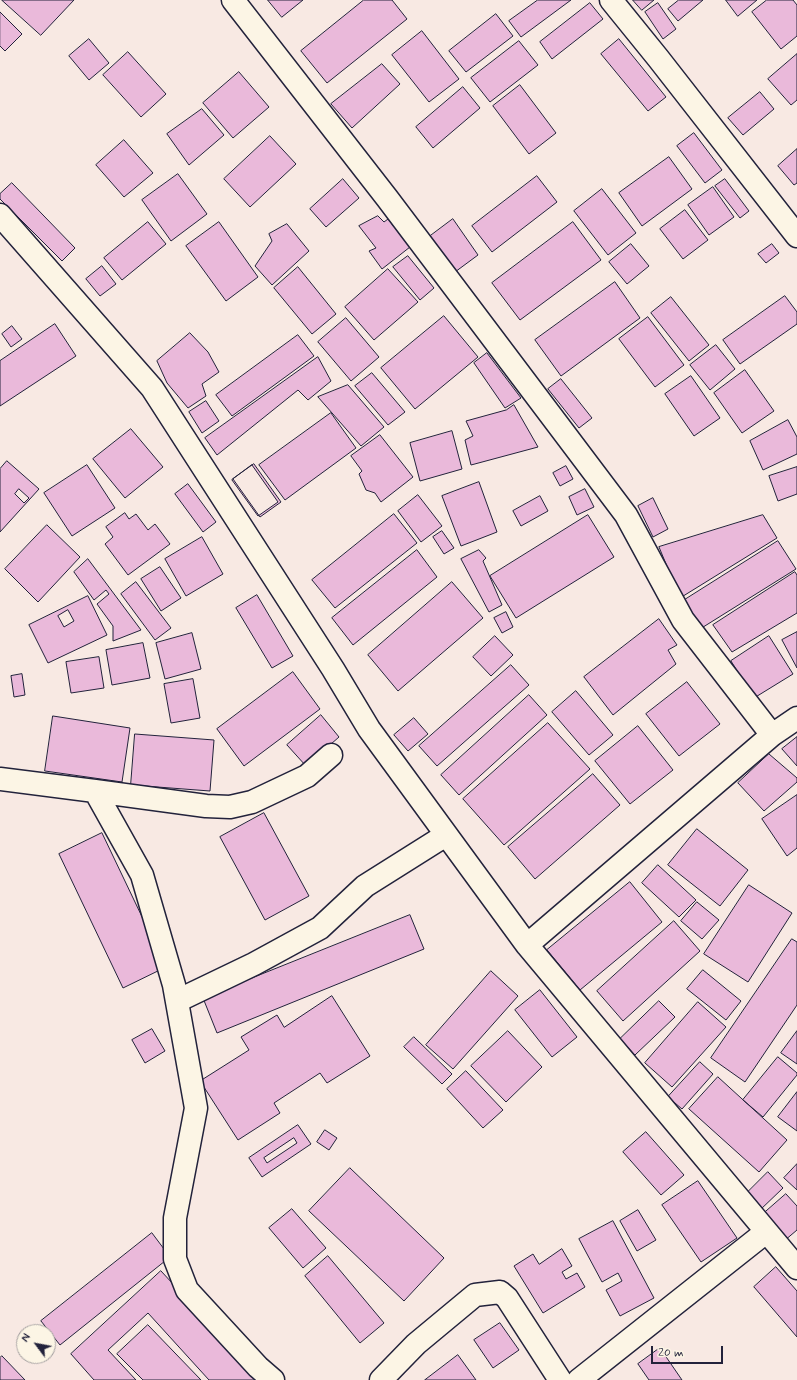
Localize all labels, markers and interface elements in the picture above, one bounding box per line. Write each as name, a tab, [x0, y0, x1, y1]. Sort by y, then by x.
north arrow	[16, 1324, 56, 1364]
text: N	[19, 1331, 35, 1345]
scale bar	[653, 1338, 725, 1364]
text: 20 m	[658, 1345, 684, 1361]

